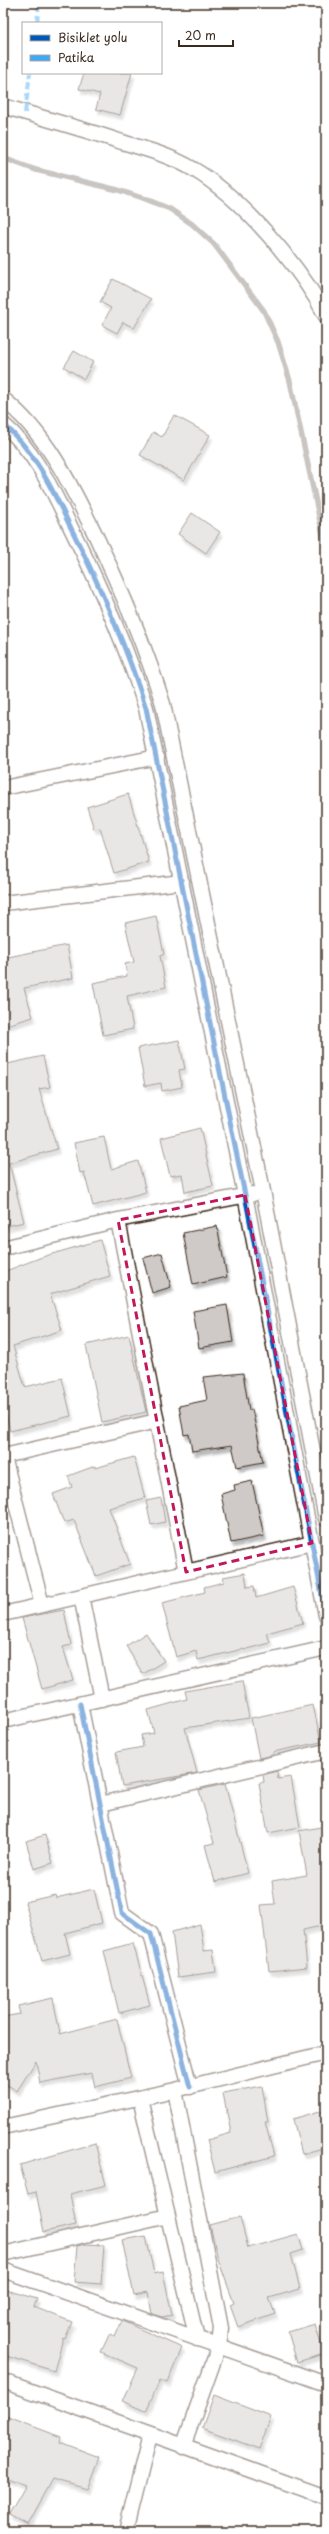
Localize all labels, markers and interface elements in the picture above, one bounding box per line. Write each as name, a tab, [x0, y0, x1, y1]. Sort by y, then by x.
legend	[22, 22, 162, 74]
scale bar	[179, 22, 233, 48]
text: 20 m	[185, 26, 216, 44]
text: Bisiklet yolu	[58, 28, 127, 46]
text: Patika	[58, 48, 95, 66]

